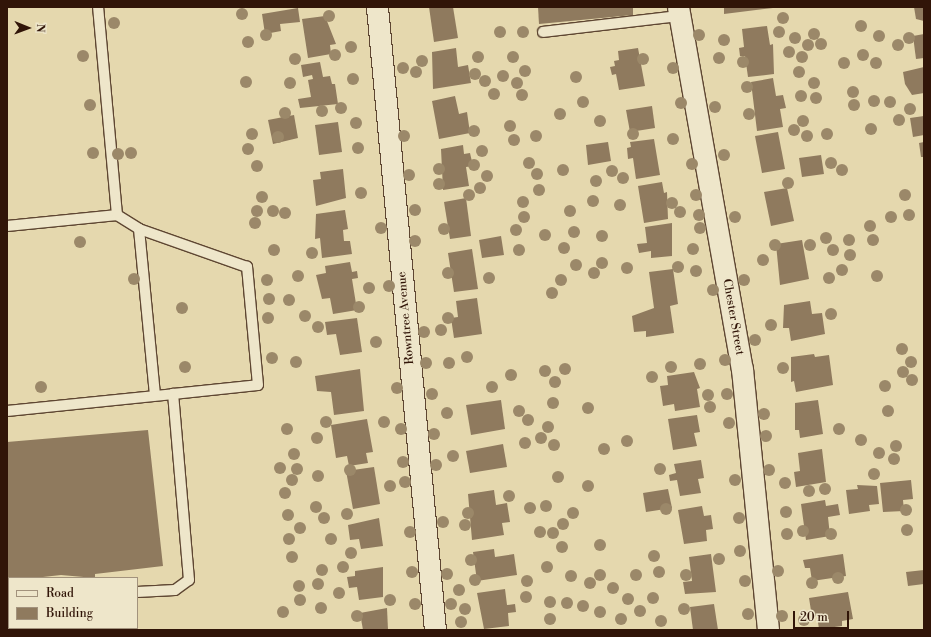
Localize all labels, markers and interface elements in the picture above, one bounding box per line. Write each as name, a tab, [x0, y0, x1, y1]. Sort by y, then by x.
north arrow	[8, 8, 48, 48]
text: N	[33, 24, 47, 33]
street label: Rowntree Avenue	[395, 271, 417, 365]
street label: Chester Street	[719, 278, 747, 356]
legend	[8, 577, 138, 629]
text: Road	[46, 586, 74, 601]
scale bar	[795, 603, 851, 629]
text: Building	[46, 606, 93, 621]
text: 20 m	[800, 610, 828, 625]

